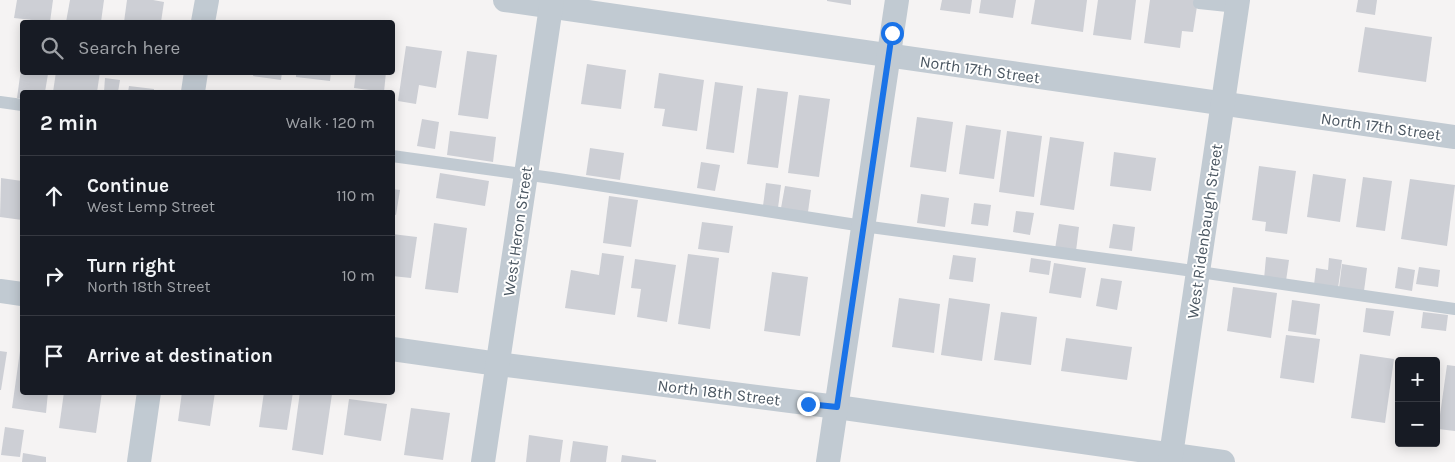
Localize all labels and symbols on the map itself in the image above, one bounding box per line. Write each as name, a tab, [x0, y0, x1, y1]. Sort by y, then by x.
route start	[881, 22, 904, 45]
street label: North 17th Street	[919, 52, 1041, 87]
street label: North 17th Street	[1320, 109, 1442, 144]
street label: West Ridenbaugh Street	[1183, 142, 1226, 320]
street label: West Heron Street	[499, 165, 536, 297]
street label: North 18th Street	[657, 376, 781, 409]
route end	[797, 393, 820, 416]

